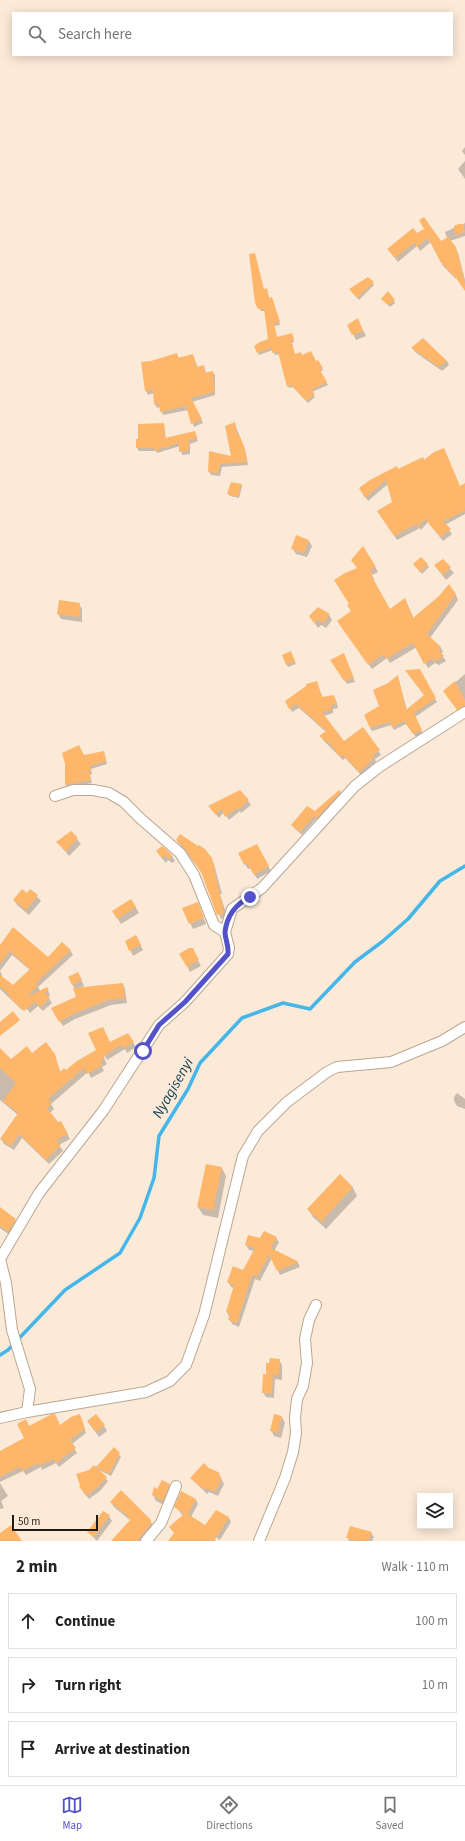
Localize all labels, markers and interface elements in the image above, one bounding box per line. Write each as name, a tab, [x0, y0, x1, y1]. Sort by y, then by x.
search box	[12, 12, 453, 56]
icon: search	[26, 23, 48, 45]
text: Search here	[58, 24, 132, 45]
route end	[241, 888, 259, 906]
route start	[134, 1042, 152, 1060]
water label: Nyagisenyi	[147, 1053, 199, 1122]
map controls	[417, 1493, 453, 1529]
button: layers	[417, 1493, 453, 1529]
scale bar	[12, 1513, 98, 1532]
text: 50 m	[18, 1514, 40, 1529]
text: 2 min	[16, 1555, 57, 1579]
text: Walk · 110 m	[381, 1558, 449, 1576]
icon: ahead	[17, 1610, 39, 1632]
text: Continue	[55, 1611, 115, 1632]
text: 100 m	[415, 1612, 448, 1630]
icon: right	[17, 1674, 39, 1696]
text: Turn right	[55, 1675, 121, 1696]
text: 10 m	[422, 1676, 448, 1694]
icon: arrive	[17, 1738, 39, 1760]
text: Arrive at destination	[55, 1739, 190, 1760]
tab: Map	[61, 1794, 83, 1833]
tab: Directions	[206, 1794, 253, 1833]
tab: Saved	[376, 1794, 404, 1833]

